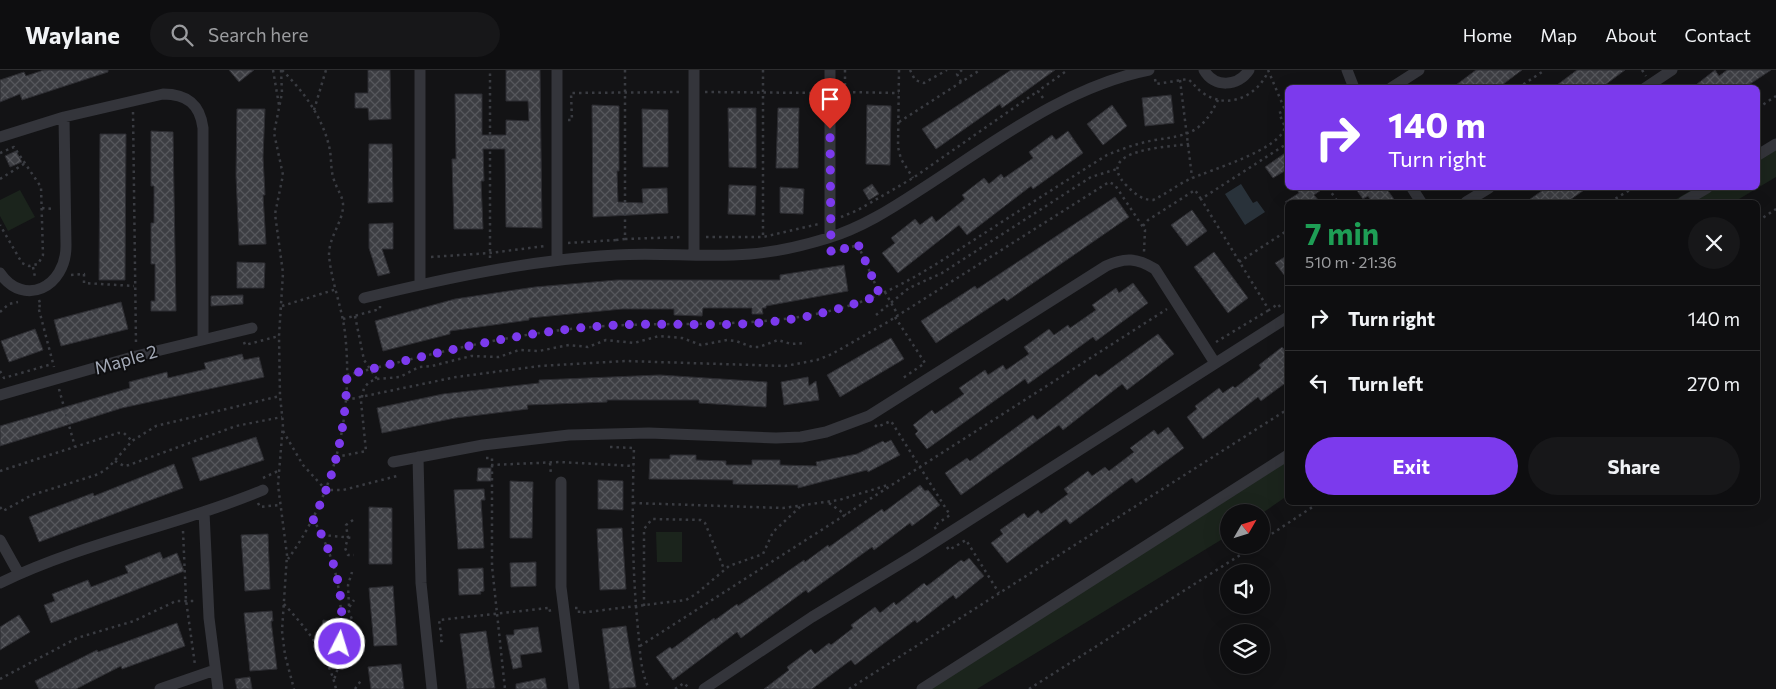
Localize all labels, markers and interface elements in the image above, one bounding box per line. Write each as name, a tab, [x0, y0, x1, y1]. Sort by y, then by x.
search box	[150, 12, 500, 57]
text: Waylane	[25, 20, 120, 49]
icon: search	[168, 21, 196, 49]
text: Search here	[208, 23, 308, 46]
text: Home	[1463, 24, 1512, 46]
text: Map	[1540, 24, 1577, 46]
text: About	[1605, 24, 1657, 46]
text: Contact	[1685, 24, 1751, 46]
pin	[809, 78, 851, 129]
icon: arrive	[816, 85, 844, 113]
text: 140 m	[1388, 102, 1486, 145]
icon: right	[1305, 105, 1370, 170]
text: Turn right	[1388, 145, 1486, 172]
text: 7 min	[1305, 214, 1379, 251]
button: close	[1688, 217, 1740, 269]
text: 510 m · 21:36	[1305, 252, 1397, 271]
icon: right	[1305, 304, 1333, 332]
text: Turn right	[1348, 307, 1435, 330]
text: 140 m	[1688, 307, 1740, 330]
street label: Maple 2	[92, 340, 160, 379]
icon: left	[1305, 369, 1333, 397]
text: Turn left	[1348, 372, 1423, 395]
text: 270 m	[1687, 372, 1740, 395]
button: Exit	[1305, 437, 1518, 495]
button: Share	[1528, 437, 1740, 495]
north arrow	[1220, 504, 1270, 554]
map controls	[1220, 504, 1270, 674]
button: sound	[1220, 564, 1270, 614]
position arrow	[313, 617, 365, 669]
button: layers	[1220, 624, 1270, 674]

